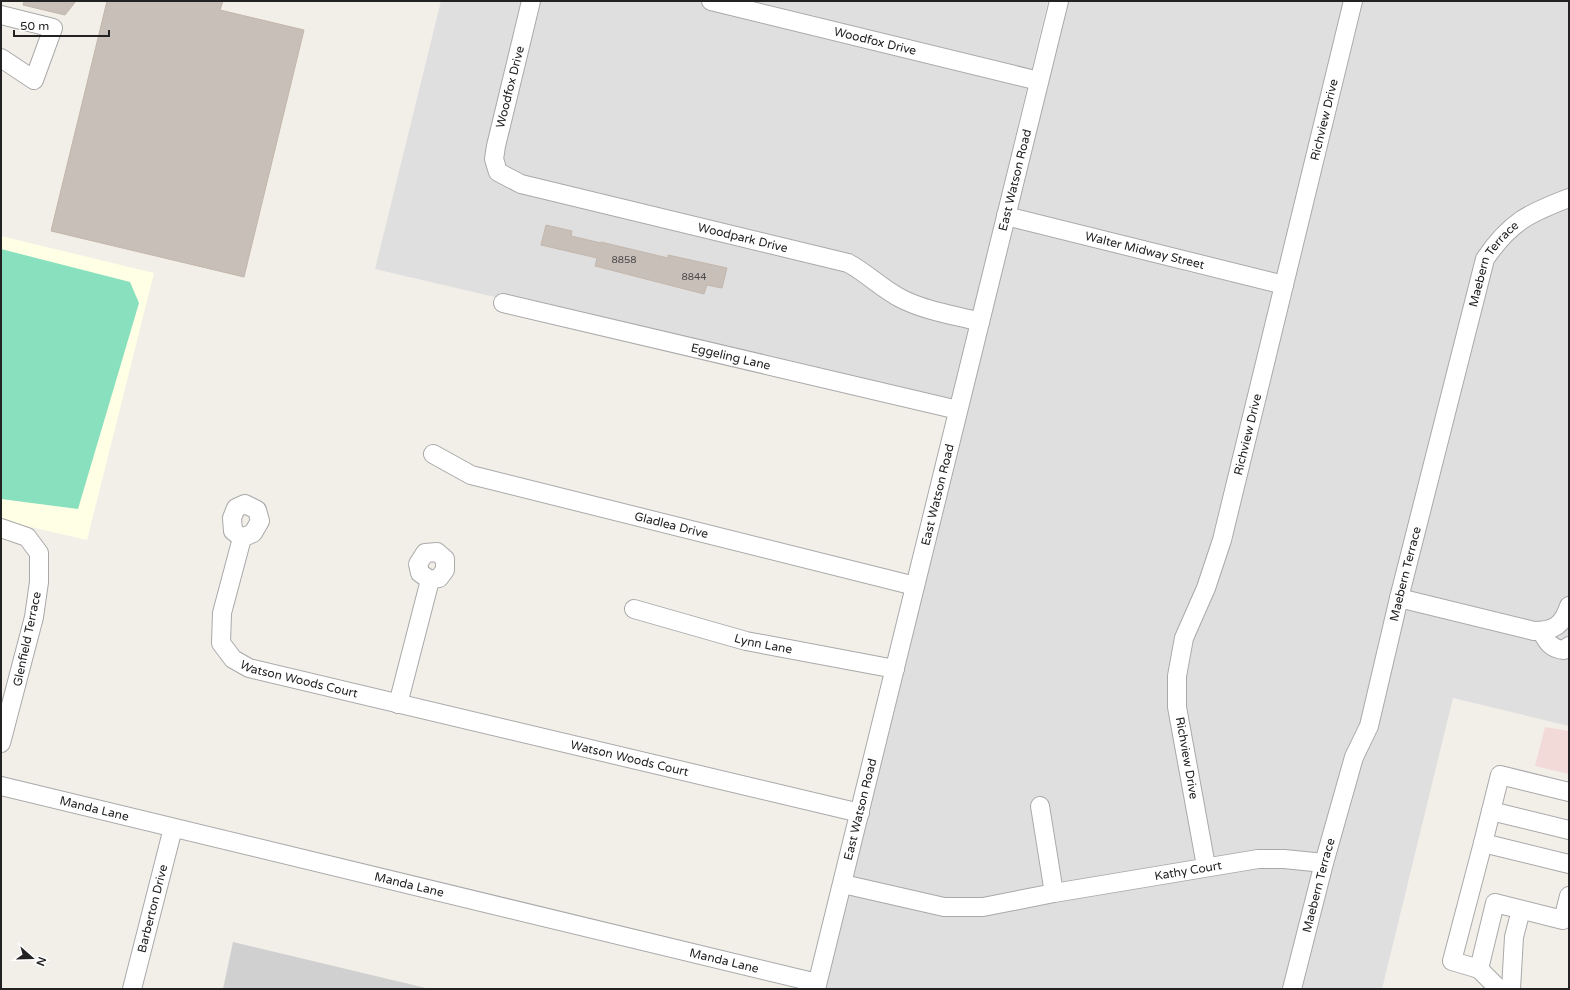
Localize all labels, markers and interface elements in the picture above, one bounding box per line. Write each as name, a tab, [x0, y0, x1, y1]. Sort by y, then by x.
scale bar	[14, 12, 109, 38]
text: 50 m	[20, 19, 49, 33]
street label: Woodfox Drive	[833, 24, 918, 58]
street label: Woodfox Drive	[493, 44, 527, 130]
street label: Richview Drive	[1307, 77, 1341, 162]
street label: East Watson Road	[996, 128, 1034, 232]
street label: Maebern Terrace	[1466, 218, 1521, 309]
street label: Woodpark Drive	[696, 220, 789, 255]
street label: Walter Midway Street	[1084, 229, 1206, 272]
house number: 8858	[611, 254, 637, 266]
house number: 8844	[681, 271, 707, 283]
street label: Eggeling Lane	[690, 340, 772, 373]
street label: Richview Drive	[1231, 392, 1264, 477]
street label: East Watson Road	[918, 442, 957, 547]
street label: Gladlea Drive	[633, 509, 710, 541]
street label: Maebern Terrace	[1387, 525, 1424, 623]
street label: Glenfield Terrace	[10, 590, 44, 688]
street label: Lynn Lane	[733, 631, 794, 657]
street label: Watson Woods Court	[237, 657, 360, 701]
street label: Richview Drive	[1173, 716, 1201, 800]
street label: Watson Woods Court	[569, 738, 690, 779]
street label: East Watson Road	[841, 757, 879, 862]
street label: Manda Lane	[58, 793, 131, 824]
street label: Maebern Terrace	[1300, 836, 1338, 934]
street label: Kathy Court	[1154, 858, 1223, 883]
street label: Barberton Drive	[135, 863, 170, 954]
street label: Manda Lane	[373, 869, 446, 900]
north arrow	[12, 938, 52, 978]
street label: Manda Lane	[688, 945, 761, 976]
text: N	[33, 955, 49, 968]

